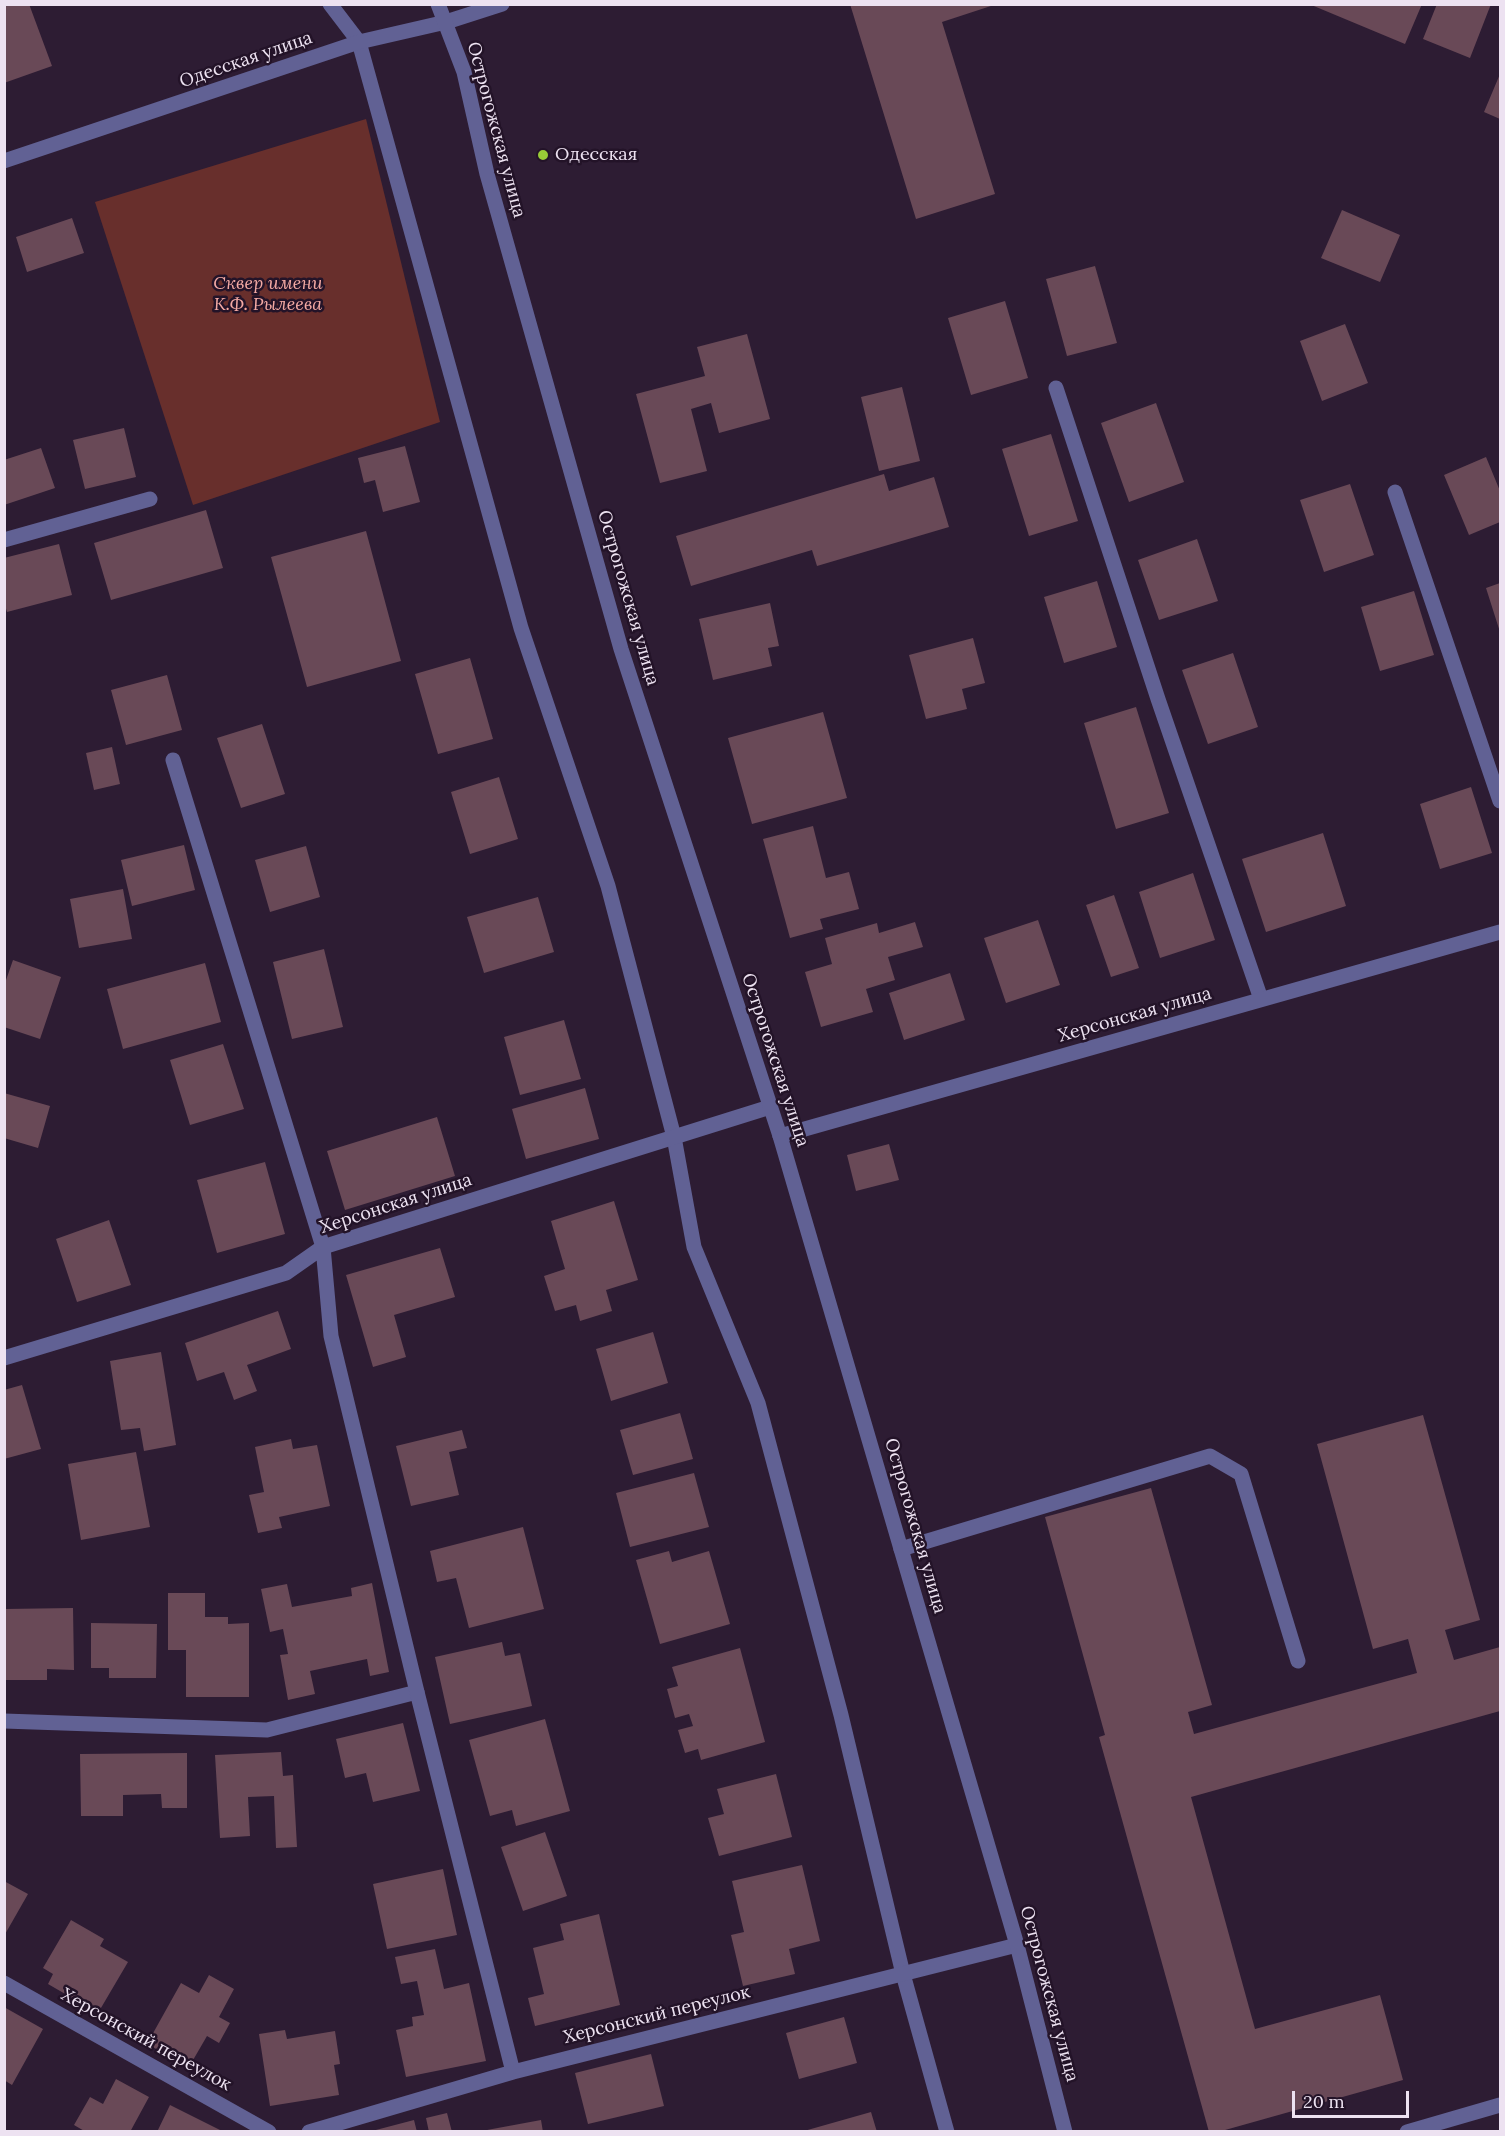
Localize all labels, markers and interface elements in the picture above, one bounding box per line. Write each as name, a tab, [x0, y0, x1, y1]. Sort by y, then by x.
street label: Одесская улица	[177, 27, 315, 93]
street label: Острогожская улица	[462, 40, 530, 220]
place label: Одесская	[555, 144, 637, 166]
marker: Одесская	[536, 148, 550, 162]
park label: Сквер имени К.Ф. Рылеева	[213, 273, 323, 316]
street label: Острогожская улица	[593, 508, 663, 688]
street label: Острогожская улица	[737, 971, 813, 1149]
street label: Херсонская улица	[1056, 983, 1214, 1047]
street label: Херсонская улица	[317, 1169, 475, 1239]
street label: Острогожская улица	[880, 1436, 950, 1616]
street label: Острогожская улица	[1015, 1904, 1083, 2084]
street label: Херсонский переулок	[561, 1981, 753, 2049]
street label: Херсонский переулок	[57, 1984, 235, 2096]
scale bar	[1295, 2079, 1412, 2117]
text: 20 m	[1303, 2090, 1345, 2113]

